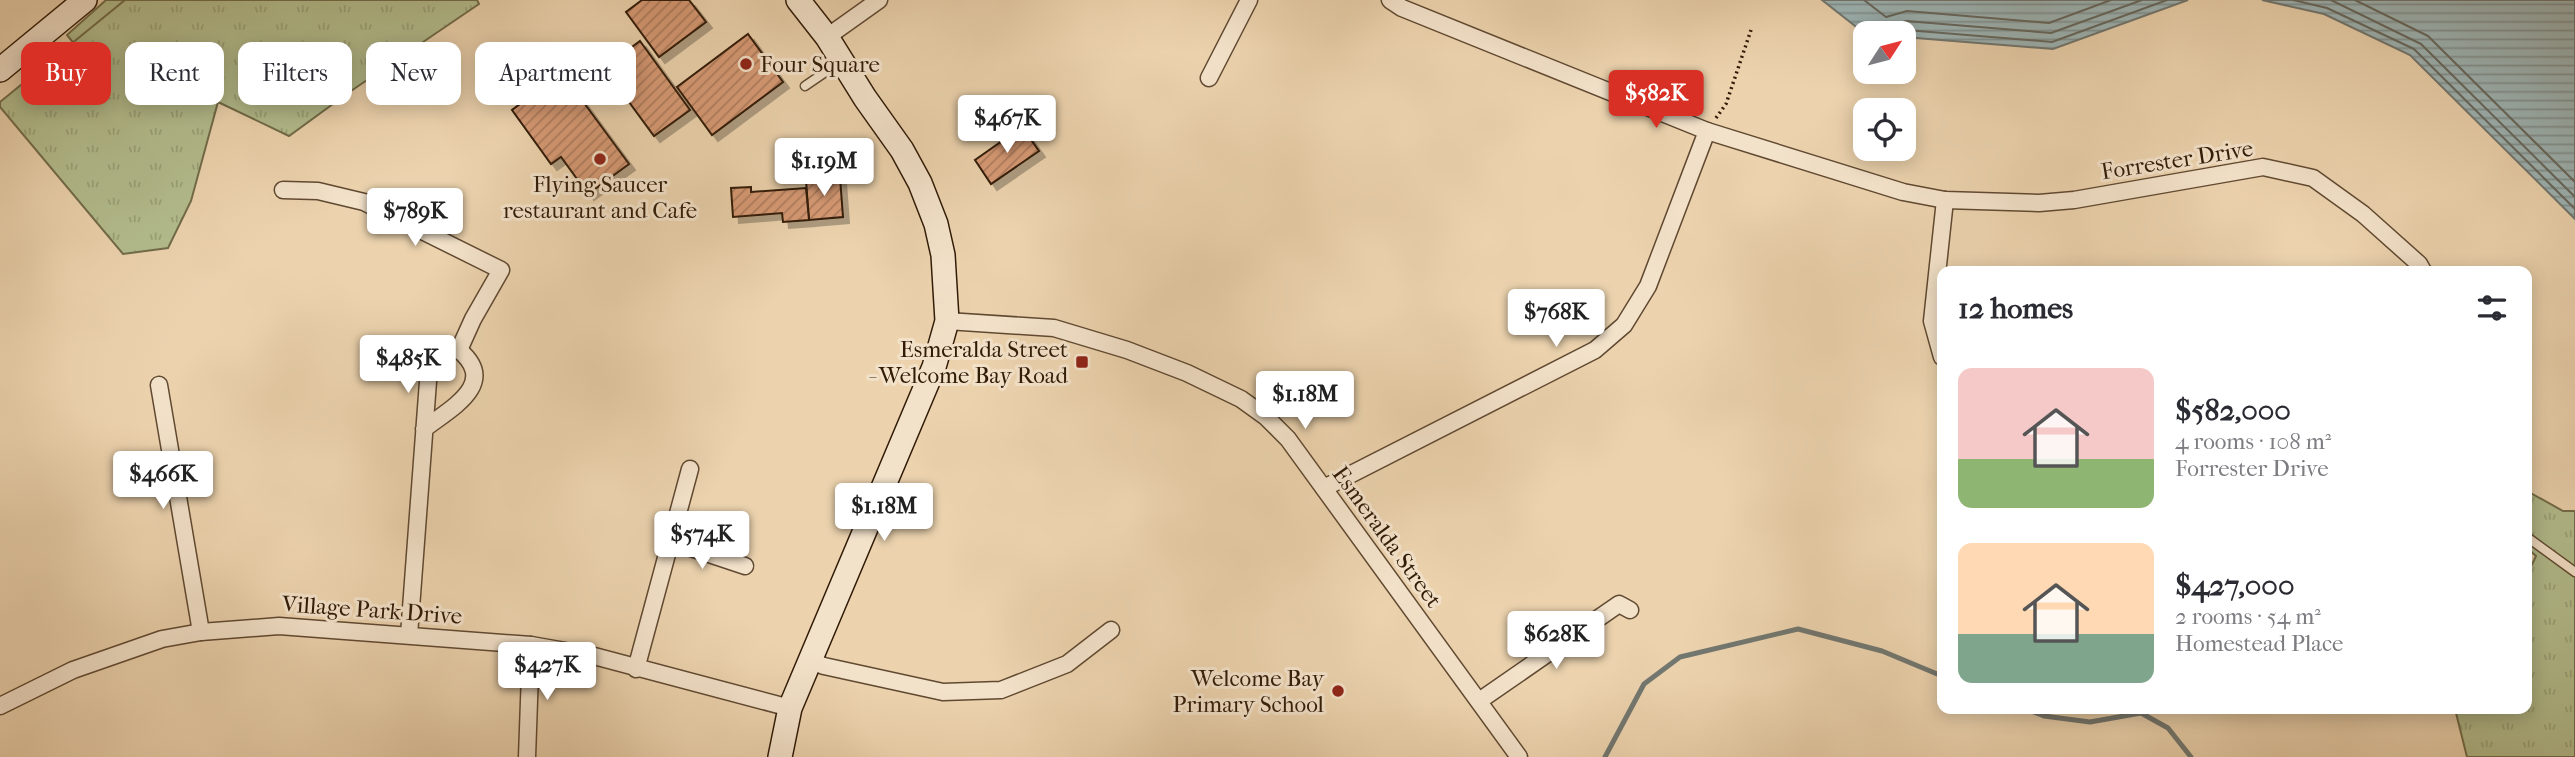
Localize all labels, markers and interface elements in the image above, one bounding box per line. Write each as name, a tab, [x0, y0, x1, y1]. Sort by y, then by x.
north arrow	[1853, 21, 1916, 84]
map controls	[1853, 21, 1916, 161]
chip: Buy	[21, 42, 111, 105]
chip: Rent	[125, 42, 224, 105]
chip: Filters	[238, 42, 352, 105]
chip: New	[366, 42, 461, 105]
chip: Apartment	[475, 42, 636, 105]
place label: Four Square	[760, 51, 880, 78]
marker: Four Square	[738, 56, 754, 72]
pin: $582K	[1607, 71, 1705, 130]
text: $582K	[1625, 79, 1687, 106]
pin: $467K	[958, 96, 1056, 155]
button: locate	[1853, 98, 1916, 161]
text: $467K	[974, 104, 1040, 131]
street label: Forrester Drive	[2099, 135, 2255, 185]
pin: $1.19M	[767, 138, 881, 198]
text: $1.19M	[791, 147, 857, 174]
marker: Flying Saucer restaurant and Cafe	[592, 151, 608, 167]
place label: Flying Saucer restaurant and Cafe	[503, 171, 697, 224]
pin: $789K	[366, 188, 464, 248]
text: $789K	[383, 197, 447, 224]
icon: filters	[2473, 289, 2511, 327]
pin: $768K	[1507, 290, 1605, 349]
text: 12 homes	[1958, 291, 2073, 326]
text: $768K	[1524, 298, 1588, 325]
pin: $485K	[359, 336, 457, 395]
place label: Esmeralda Street - Welcome Bay Road	[868, 336, 1068, 389]
text: $485K	[376, 344, 440, 371]
marker: Esmeralda Street - Welcome Bay Road	[1074, 354, 1090, 370]
pin: $1.18M	[1248, 372, 1362, 431]
text: $1.18M	[1272, 380, 1338, 407]
text: $582,000	[2175, 393, 2291, 428]
icon: home	[2014, 396, 2098, 480]
text: 4 rooms · 108 m²	[2175, 428, 2331, 455]
pin: $466K	[114, 452, 212, 511]
text: Forrester Drive	[2175, 455, 2329, 482]
text: $466K	[129, 460, 197, 487]
street label: Esmeralda Street	[1327, 461, 1447, 613]
pin: $1.18M	[827, 484, 941, 543]
text: $1.18M	[851, 492, 917, 519]
pin: $574K	[653, 512, 751, 571]
text: $574K	[670, 520, 734, 547]
text: $427,000	[2175, 568, 2294, 603]
icon: home	[2014, 571, 2098, 655]
street label: Village Park Drive	[280, 590, 463, 630]
text: 2 rooms · 54 m²	[2175, 603, 2321, 630]
pin: $628K	[1507, 612, 1605, 671]
text: $628K	[1523, 620, 1589, 647]
text: Homestead Place	[2175, 630, 2343, 657]
pin: $427K	[498, 642, 596, 702]
text: $427K	[514, 651, 580, 678]
place label: Welcome Bay Primary School	[1173, 665, 1325, 718]
marker: Welcome Bay Primary School	[1330, 683, 1346, 699]

